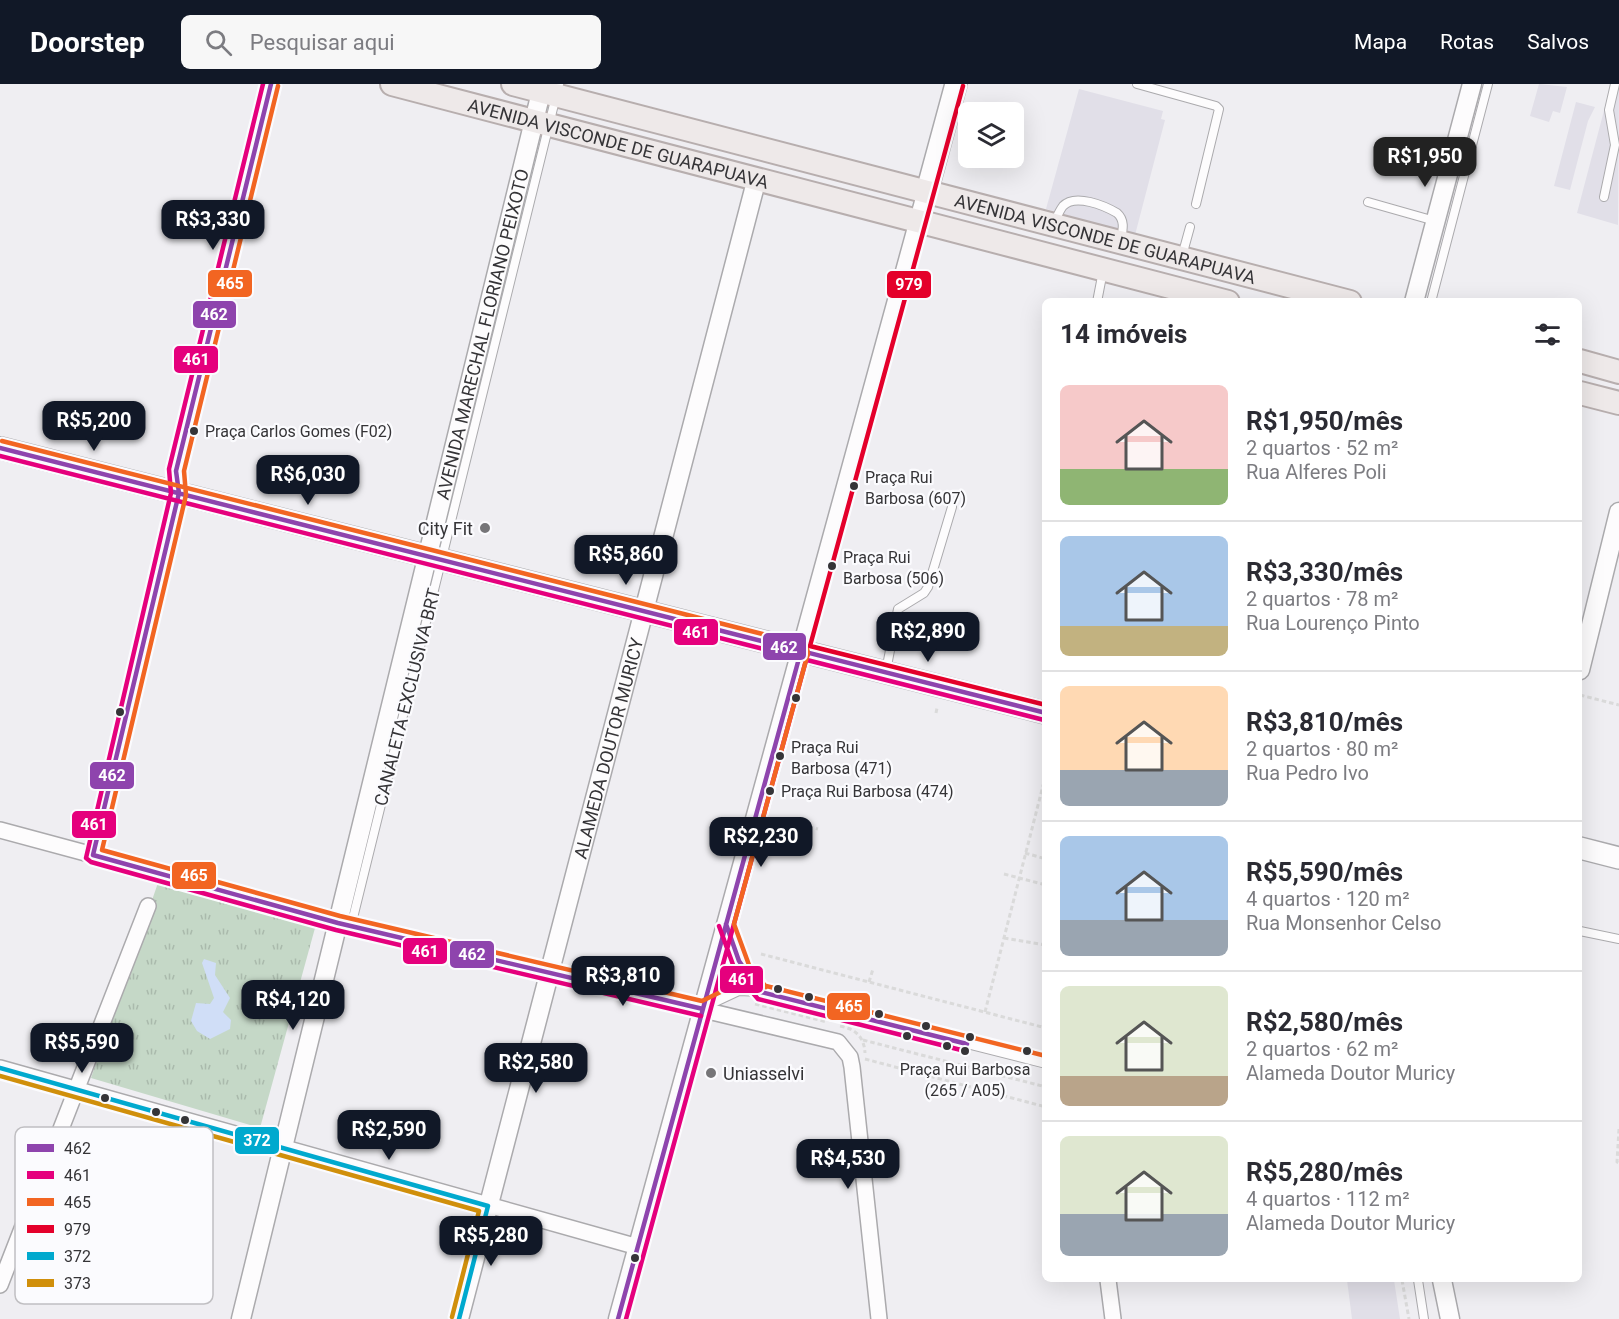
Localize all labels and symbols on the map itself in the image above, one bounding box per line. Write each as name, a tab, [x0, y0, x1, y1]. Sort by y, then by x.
street label: AVENIDA VISCONDE DE GUARAPUAVA	[466, 94, 771, 192]
pin: R$1,950	[1370, 137, 1480, 188]
street label: AVENIDA MARECHAL FLORIANO PEIXOTO	[431, 167, 532, 502]
street label: AVENIDA VISCONDE DE GUARAPUAVA	[953, 189, 1258, 288]
pin: R$3,330	[158, 200, 268, 251]
line badge: 465	[207, 269, 253, 298]
line badge: 979	[886, 270, 932, 299]
text: 465	[216, 274, 244, 293]
text: 979	[895, 275, 923, 294]
line badge: 462	[192, 300, 237, 329]
text: 462	[200, 305, 228, 324]
line badge: 461	[173, 345, 219, 374]
text: 461	[182, 350, 210, 369]
pin: R$5,200	[39, 401, 149, 452]
place label: Praça Carlos Gomes (F02)	[205, 422, 392, 441]
marker: Praça Carlos Gomes (F02)	[188, 425, 200, 437]
pin: R$6,030	[253, 455, 363, 506]
place label: Praça Rui Barbosa (607)	[865, 468, 966, 508]
marker: Praça Rui Barbosa (607)	[848, 480, 860, 492]
place label: City Fit	[418, 518, 473, 539]
marker: City Fit	[478, 521, 492, 535]
pin: R$5,860	[571, 535, 681, 586]
place label: Praça Rui Barbosa (506)	[843, 548, 944, 588]
marker: Praça Rui Barbosa (506)	[826, 560, 838, 572]
street label: CANALETA EXCLUSIVA BRT	[370, 586, 444, 808]
pin: R$2,890	[873, 612, 983, 663]
line badge: 461	[673, 618, 719, 646]
text: 461	[682, 623, 710, 642]
line badge: 462	[762, 632, 807, 661]
street label: ALAMEDA DOUTOR MURICY	[569, 635, 647, 861]
text: 462	[770, 638, 798, 657]
unlabelled marker	[790, 692, 802, 704]
unlabelled marker	[114, 706, 126, 718]
place label: Praça Rui Barbosa (471)	[791, 738, 892, 778]
marker: Praça Rui Barbosa (471)	[774, 750, 786, 762]
line badge: 462	[89, 761, 135, 790]
text: 462	[98, 766, 126, 785]
place label: Praça Rui Barbosa (474)	[781, 782, 954, 801]
marker: Praça Rui Barbosa (474)	[764, 785, 776, 797]
line badge: 461	[71, 810, 117, 839]
text: 461	[80, 815, 108, 834]
pin: R$2,230	[706, 817, 816, 868]
line badge: 465	[171, 861, 217, 890]
text: 465	[180, 866, 208, 885]
line badge: 461	[402, 937, 448, 965]
line badge: 462	[449, 940, 495, 969]
text: 461	[411, 942, 439, 961]
text: 462	[458, 945, 486, 964]
pin: R$3,810	[568, 956, 678, 1007]
line badge: 461	[719, 965, 764, 994]
text: 461	[728, 970, 756, 989]
pin: R$4,120	[238, 980, 348, 1031]
unlabelled marker	[772, 983, 784, 995]
unlabelled marker	[803, 991, 815, 1003]
line badge: 465	[826, 992, 871, 1021]
text: 465	[835, 997, 863, 1016]
unlabelled marker	[873, 1008, 885, 1020]
unlabelled marker	[920, 1020, 932, 1032]
pin: R$5,590	[27, 1023, 137, 1074]
unlabelled marker	[901, 1030, 913, 1042]
unlabelled marker	[964, 1031, 976, 1043]
unlabelled marker	[941, 1040, 953, 1052]
pin: R$2,580	[481, 1043, 591, 1094]
marker: Praça Rui Barbosa (265 / A05)	[959, 1045, 971, 1057]
unlabelled marker	[1021, 1045, 1033, 1057]
place label: Praça Rui Barbosa (265 / A05)	[900, 1060, 1030, 1100]
place label: Uniasselvi	[723, 1063, 804, 1084]
marker: Uniasselvi	[704, 1066, 718, 1080]
unlabelled marker	[99, 1092, 111, 1104]
unlabelled marker	[150, 1106, 162, 1118]
pin: R$2,590	[334, 1110, 444, 1161]
unlabelled marker	[179, 1114, 191, 1126]
line badge: 372	[234, 1126, 280, 1155]
legend	[15, 1127, 213, 1304]
text: 372	[243, 1131, 271, 1150]
text: 462	[64, 1139, 91, 1158]
pin: R$4,530	[793, 1139, 903, 1190]
text: 461	[64, 1166, 91, 1185]
text: 465	[64, 1193, 91, 1212]
pin: R$5,280	[436, 1216, 546, 1267]
text: 979	[64, 1220, 91, 1239]
text: 372	[64, 1247, 91, 1266]
unlabelled marker	[629, 1252, 641, 1264]
text: 373	[64, 1274, 91, 1293]

